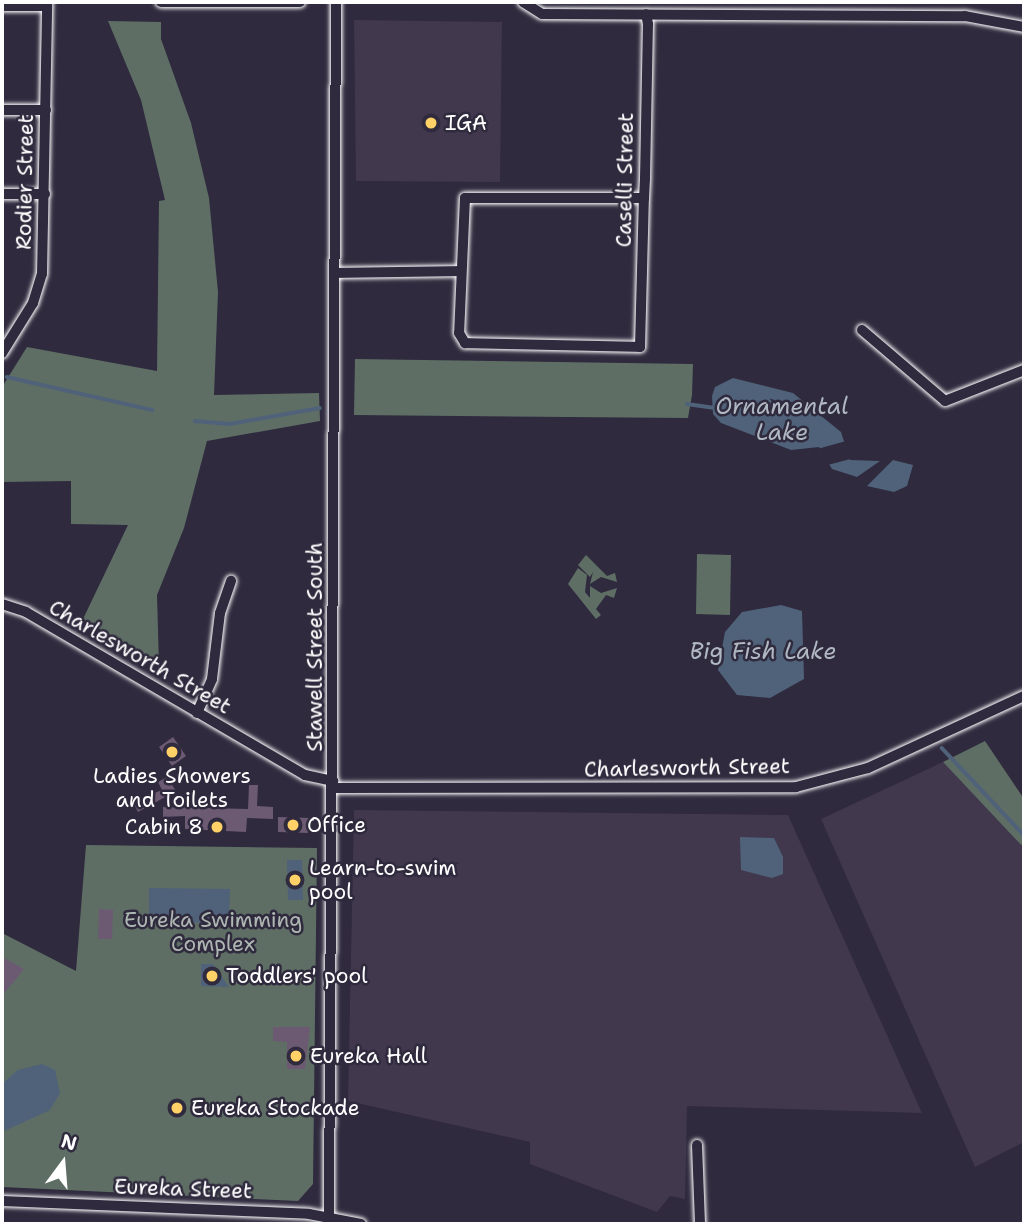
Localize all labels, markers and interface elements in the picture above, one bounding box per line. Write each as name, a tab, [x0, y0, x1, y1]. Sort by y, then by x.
place label: IGA	[445, 110, 487, 136]
street label: Caselli Street	[611, 112, 639, 248]
street label: Rodier Street	[11, 114, 39, 250]
marker: IGA	[423, 115, 439, 131]
water label: Ornamental Lake	[716, 392, 848, 446]
street label: Stawell Street South	[302, 542, 328, 752]
street label: Charlesworth Street	[45, 595, 235, 719]
water label: Big Fish Lake	[690, 637, 836, 665]
marker: Ladies Showers and Toilets	[164, 744, 180, 760]
street label: Charlesworth Street	[584, 754, 790, 782]
place label: Ladies Showers and Toilets	[93, 763, 251, 813]
place label: Office	[307, 812, 366, 838]
place label: Cabin 8	[125, 814, 203, 840]
marker: Office	[285, 817, 301, 833]
marker: Cabin 8	[209, 819, 225, 835]
place label: Learn-to-swim pool	[309, 855, 456, 905]
marker: Learn-to-swim pool	[287, 872, 303, 888]
park label: Eureka Swimming Complex	[124, 907, 302, 957]
place label: Toddlers' pool	[226, 963, 368, 989]
marker: Toddlers' pool	[204, 968, 220, 984]
place label: Eureka Hall	[310, 1043, 427, 1069]
marker: Eureka Hall	[288, 1048, 304, 1064]
place label: Eureka Stockade	[191, 1095, 360, 1121]
marker: Eureka Stockade	[169, 1100, 185, 1116]
north arrow	[28, 1128, 98, 1198]
text: N	[58, 1128, 80, 1156]
street label: Eureka Street	[114, 1174, 252, 1204]

